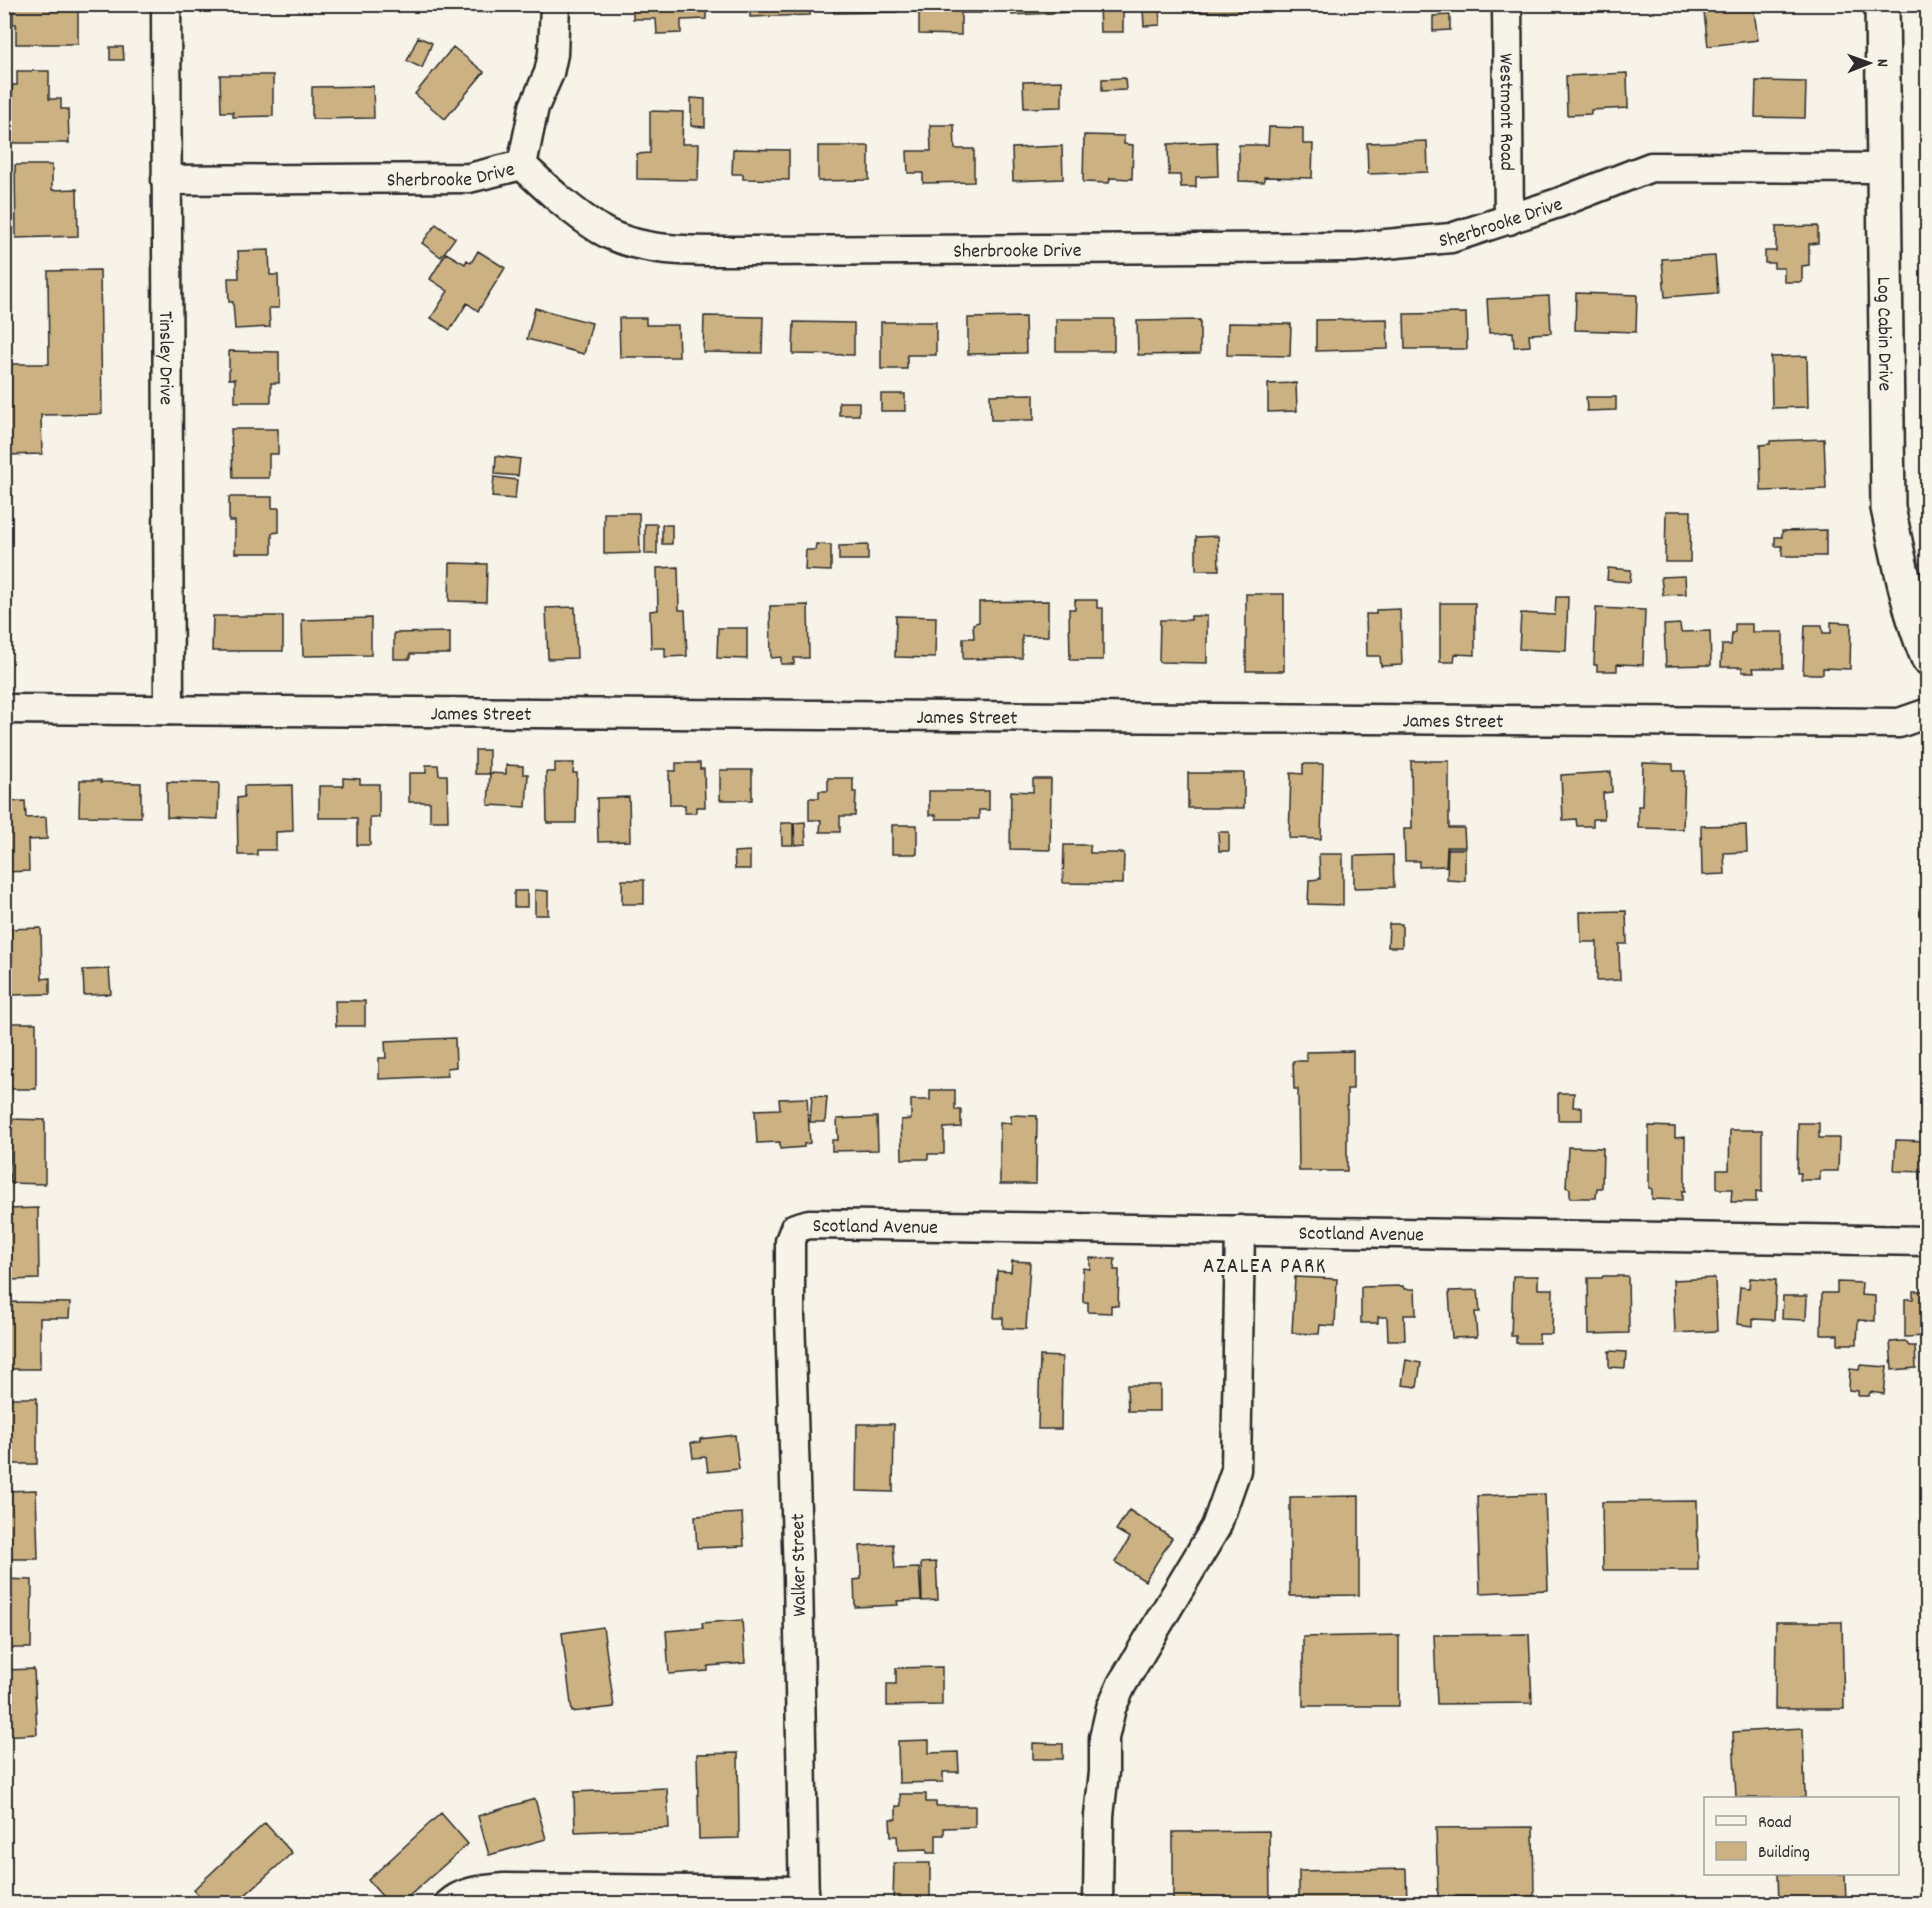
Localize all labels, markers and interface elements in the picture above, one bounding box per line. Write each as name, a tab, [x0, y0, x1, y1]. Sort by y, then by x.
north arrow	[1839, 33, 1899, 93]
street label: Westmont Road	[1490, 53, 1520, 171]
text: N	[1870, 59, 1893, 67]
street label: Sherbrooke Drive	[387, 156, 518, 196]
street label: Sherbrooke Drive	[1438, 191, 1567, 256]
street label: Sherbrooke Drive	[953, 238, 1082, 267]
street label: Log Cabin Drive	[1868, 277, 1898, 392]
street label: Tinsley Drive	[150, 311, 179, 405]
street label: James Street	[430, 701, 532, 730]
street label: James Street	[916, 705, 1018, 733]
street label: James Street	[1402, 708, 1503, 737]
street label: Scotland Avenue	[812, 1213, 938, 1243]
street label: Scotland Avenue	[1298, 1220, 1424, 1250]
district label: AZALEA PARK	[1203, 1253, 1327, 1283]
street label: Walker Street	[785, 1513, 815, 1617]
legend	[1704, 1797, 1899, 1875]
text: Road	[1758, 1811, 1792, 1836]
text: Building	[1758, 1841, 1810, 1866]

